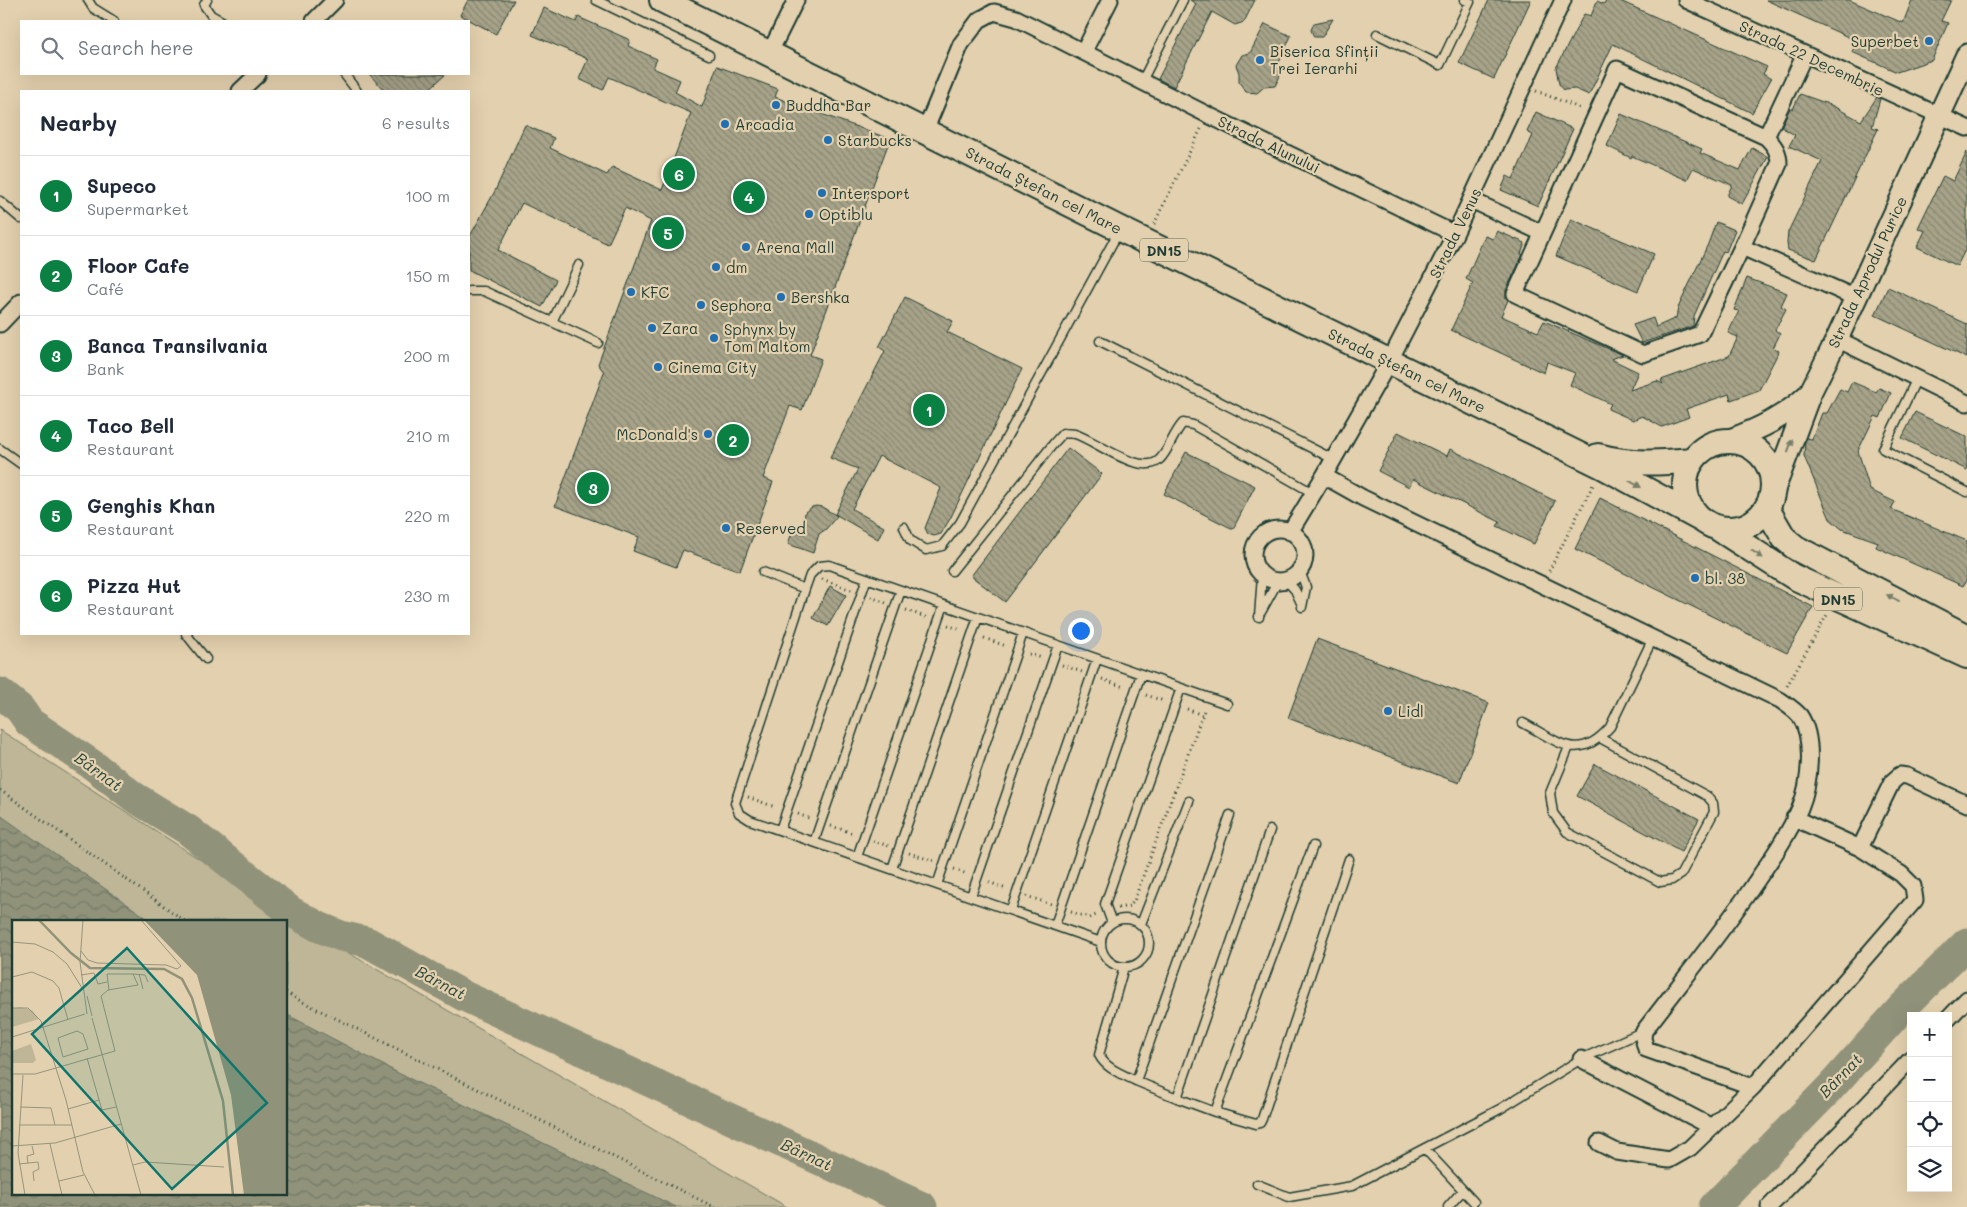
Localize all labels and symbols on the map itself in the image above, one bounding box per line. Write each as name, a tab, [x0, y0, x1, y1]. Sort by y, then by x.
street label: Strada 22 Decembrie	[1736, 16, 1888, 100]
place label: Superbet	[1851, 31, 1919, 51]
marker: Superbet	[1923, 35, 1935, 47]
place label: Biserica Sfinții Trei Ierarhi	[1270, 41, 1379, 78]
marker: Biserica Sfinții Trei Ierarhi	[1254, 54, 1266, 66]
place label: Buddha Bar	[786, 95, 871, 115]
marker: Buddha Bar	[770, 99, 782, 111]
street label: Strada Alunului	[1215, 111, 1323, 177]
place label: Arcadia	[735, 114, 795, 134]
marker: Arcadia	[719, 118, 731, 130]
place label: Starbucks	[838, 130, 912, 150]
marker: Starbucks	[822, 134, 834, 146]
street label: Strada Ștefan cel Mare	[962, 142, 1126, 239]
pin: 6	[663, 155, 695, 193]
pin: 4	[733, 178, 765, 216]
place label: Intersport	[832, 183, 910, 203]
street label: Strada Venus	[1424, 184, 1486, 282]
marker: Intersport	[816, 187, 828, 199]
street label: Strada Aprodul Purice	[1823, 193, 1911, 351]
place label: Optiblu	[819, 204, 873, 224]
marker: Optiblu	[803, 208, 815, 220]
pin: 5	[652, 214, 684, 252]
place label: Arena Mall	[756, 237, 834, 257]
road number: DN15	[1140, 238, 1188, 262]
marker: Arena Mall	[740, 241, 752, 253]
place label: dm	[726, 257, 747, 277]
marker: dm	[710, 261, 722, 273]
place label: KFC	[641, 282, 669, 302]
marker: KFC	[625, 286, 637, 298]
place label: Bershka	[791, 287, 850, 307]
marker: Bershka	[775, 291, 787, 303]
place label: Sephora	[711, 295, 772, 315]
marker: Sephora	[695, 299, 707, 311]
place label: Zara	[662, 318, 698, 338]
place label: Sphynx by Tom Maltom	[724, 319, 811, 356]
marker: Zara	[646, 322, 658, 334]
street label: Strada Ștefan cel Mare	[1324, 323, 1489, 418]
marker: Sphynx by Tom Maltom	[708, 332, 720, 344]
place label: Cinema City	[668, 357, 757, 377]
marker: Cinema City	[652, 361, 664, 373]
pin: 1	[913, 391, 945, 429]
pin: 2	[717, 421, 749, 459]
place label: McDonald's	[616, 424, 698, 444]
marker: McDonald's	[702, 428, 714, 440]
one-way arrow	[1786, 438, 1794, 453]
pin: 3	[577, 469, 609, 507]
one-way arrow	[1628, 480, 1642, 488]
place label: Reserved	[736, 518, 806, 538]
marker: Reserved	[720, 522, 732, 534]
one-way arrow	[1750, 549, 1764, 559]
place label: bl. 38	[1705, 568, 1745, 588]
marker: bl. 38	[1689, 572, 1701, 584]
road number: DN15	[1814, 588, 1862, 610]
one-way arrow	[1885, 594, 1900, 602]
your location	[1068, 618, 1094, 644]
place label: Lidl	[1398, 701, 1424, 721]
marker: Lidl	[1382, 705, 1394, 717]
water label: Bârnat	[71, 747, 127, 795]
inset map	[12, 920, 288, 1194]
water label: Bârnat	[412, 960, 470, 1004]
water label: Bârnat	[1814, 1048, 1866, 1102]
water label: Bârnat	[778, 1133, 836, 1175]

